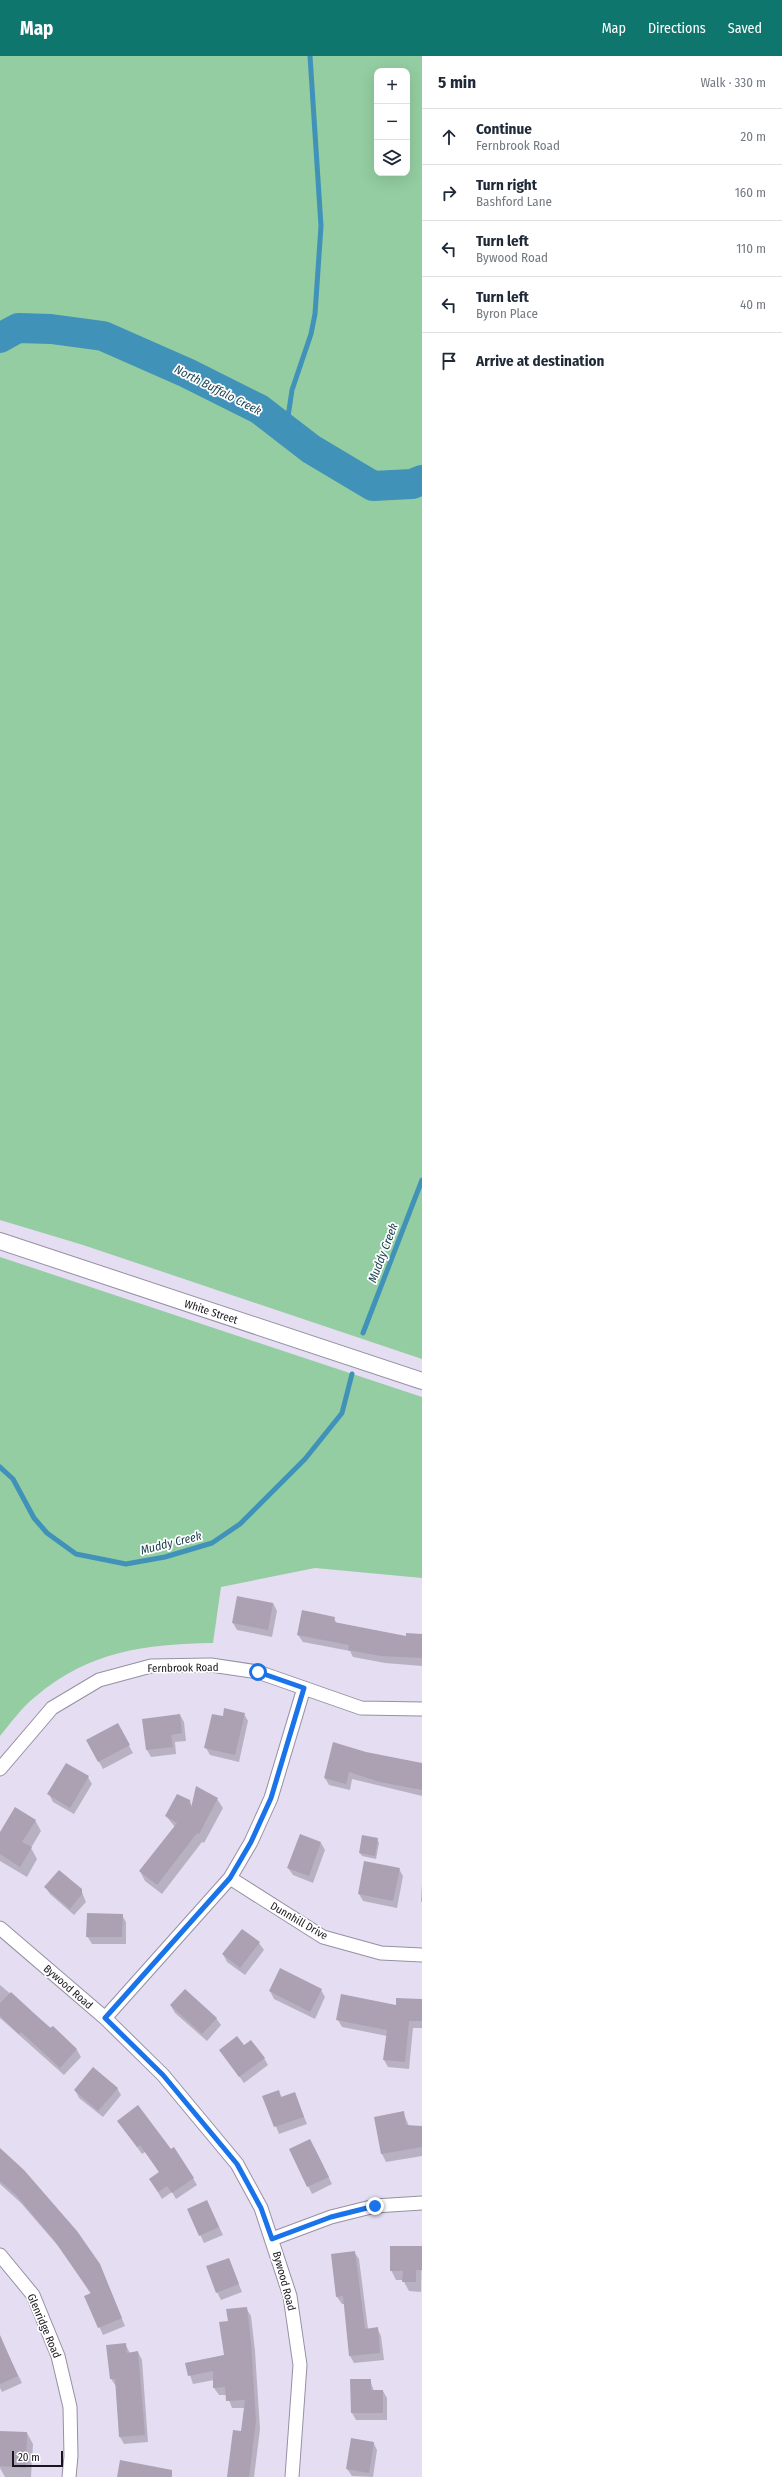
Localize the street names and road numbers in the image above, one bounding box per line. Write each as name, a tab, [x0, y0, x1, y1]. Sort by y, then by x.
street label: White Street	[183, 1297, 240, 1327]
street label: Fernbrook Road	[147, 1661, 219, 1675]
street label: Dunnhill Drive	[268, 1899, 330, 1943]
street label: Bywood Road	[41, 1962, 95, 2012]
street label: Bywood Road	[270, 2250, 298, 2312]
street label: Glenridge Road	[25, 2292, 63, 2360]

